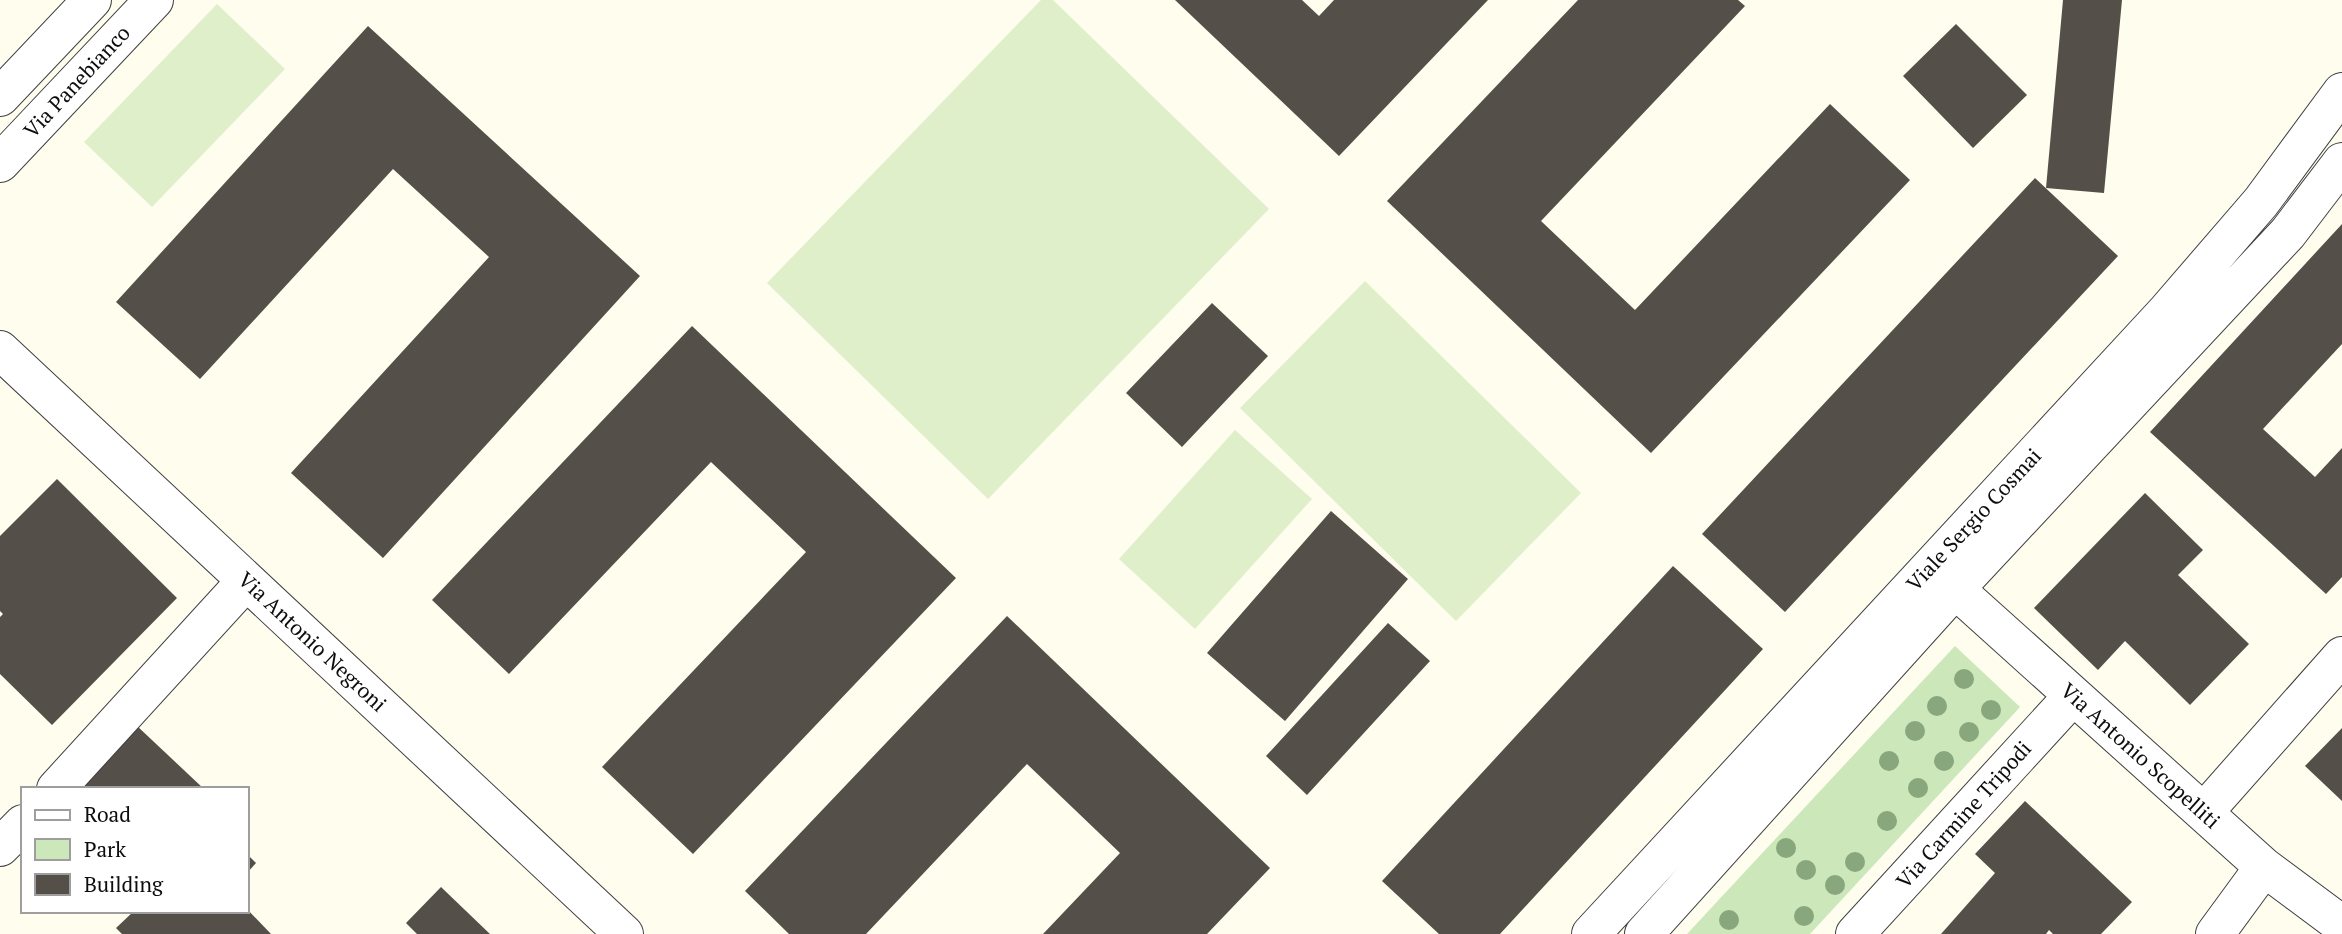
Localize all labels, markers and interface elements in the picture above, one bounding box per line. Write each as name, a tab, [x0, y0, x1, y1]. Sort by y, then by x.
street label: Via Panebianco	[17, 19, 136, 144]
street label: Viale Sergio Cosmai	[1900, 442, 2047, 597]
street label: Via Antonio Negroni	[232, 565, 393, 717]
street label: Via Antonio Scopelliti	[2055, 676, 2226, 834]
street label: Via Carmine Tripodi	[1889, 735, 2037, 894]
legend	[21, 787, 248, 913]
text: Road	[84, 800, 131, 828]
text: Park	[84, 835, 126, 863]
text: Building	[84, 870, 164, 898]

